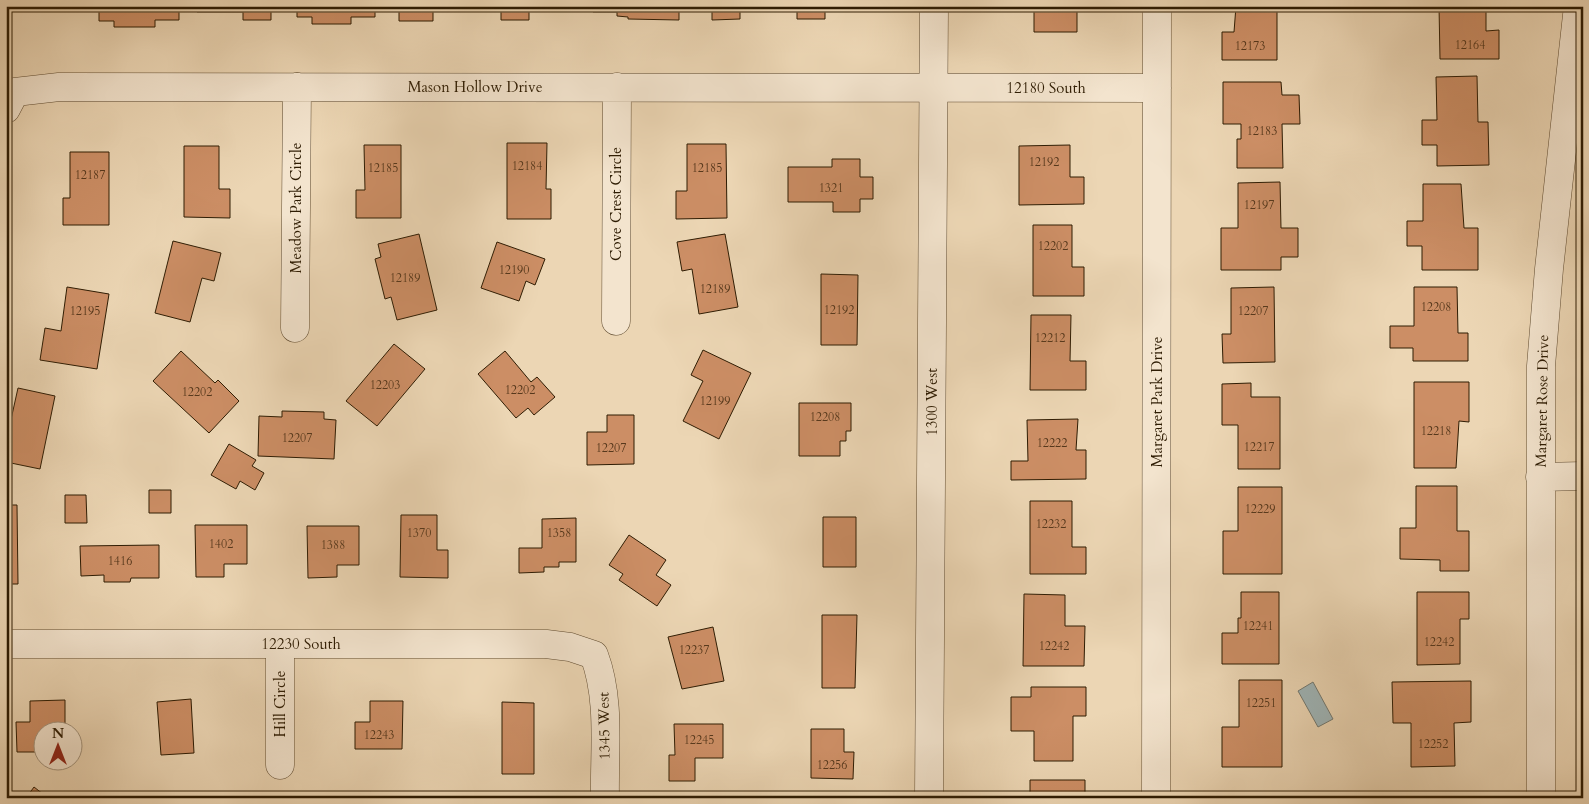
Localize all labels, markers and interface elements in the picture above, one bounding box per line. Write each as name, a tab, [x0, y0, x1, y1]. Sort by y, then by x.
house number: 12164	[1455, 37, 1485, 53]
house number: 12173	[1235, 38, 1265, 54]
street label: Mason Hollow Drive	[407, 77, 543, 97]
street label: 12180 South	[1006, 78, 1086, 98]
house number: 12183	[1247, 123, 1277, 139]
street label: Meadow Park Circle	[286, 142, 306, 274]
street label: Cove Crest Circle	[606, 147, 626, 261]
house number: 12192	[1029, 154, 1059, 170]
house number: 12184	[512, 158, 542, 174]
house number: 12185	[368, 160, 398, 176]
house number: 12185	[692, 160, 722, 176]
house number: 12187	[75, 167, 105, 183]
house number: 1321	[819, 180, 843, 196]
house number: 12197	[1244, 197, 1274, 213]
house number: 12202	[1038, 238, 1068, 254]
house number: 12190	[499, 262, 529, 278]
house number: 12189	[390, 270, 420, 286]
house number: 12189	[700, 281, 730, 297]
house number: 12208	[1421, 299, 1451, 315]
house number: 12192	[824, 302, 854, 318]
house number: 12195	[70, 303, 100, 319]
house number: 12207	[1238, 303, 1268, 319]
house number: 12212	[1035, 330, 1065, 346]
street label: Margaret Rose Drive	[1531, 334, 1553, 467]
street label: Margaret Park Drive	[1147, 336, 1167, 468]
street label: 1300 West	[922, 368, 942, 436]
house number: 12203	[370, 377, 400, 393]
house number: 12202	[505, 382, 535, 398]
house number: 12202	[182, 384, 212, 400]
house number: 12199	[700, 393, 730, 409]
house number: 12208	[810, 409, 840, 425]
house number: 12218	[1421, 423, 1451, 439]
house number: 12207	[282, 430, 312, 446]
house number: 12222	[1037, 435, 1067, 451]
house number: 12217	[1244, 439, 1274, 455]
house number: 12207	[596, 440, 626, 456]
house number: 12229	[1245, 501, 1275, 517]
house number: 12232	[1036, 516, 1066, 532]
house number: 1370	[407, 525, 431, 541]
house number: 1358	[547, 525, 571, 541]
house number: 1402	[209, 536, 233, 552]
house number: 1388	[321, 537, 345, 553]
house number: 1416	[108, 553, 132, 569]
house number: 12241	[1243, 618, 1273, 634]
street label: 12230 South	[261, 634, 341, 654]
house number: 12242	[1424, 634, 1454, 650]
house number: 12242	[1039, 638, 1069, 654]
house number: 12237	[679, 642, 709, 658]
street label: Hill Circle	[270, 670, 290, 738]
street label: 1345 West	[593, 692, 615, 760]
house number: 12251	[1246, 695, 1276, 711]
north arrow	[32, 722, 82, 772]
text: N	[52, 724, 64, 743]
house number: 12243	[364, 727, 394, 743]
house number: 12245	[684, 732, 714, 748]
house number: 12252	[1418, 736, 1448, 752]
house number: 12256	[817, 757, 847, 773]

